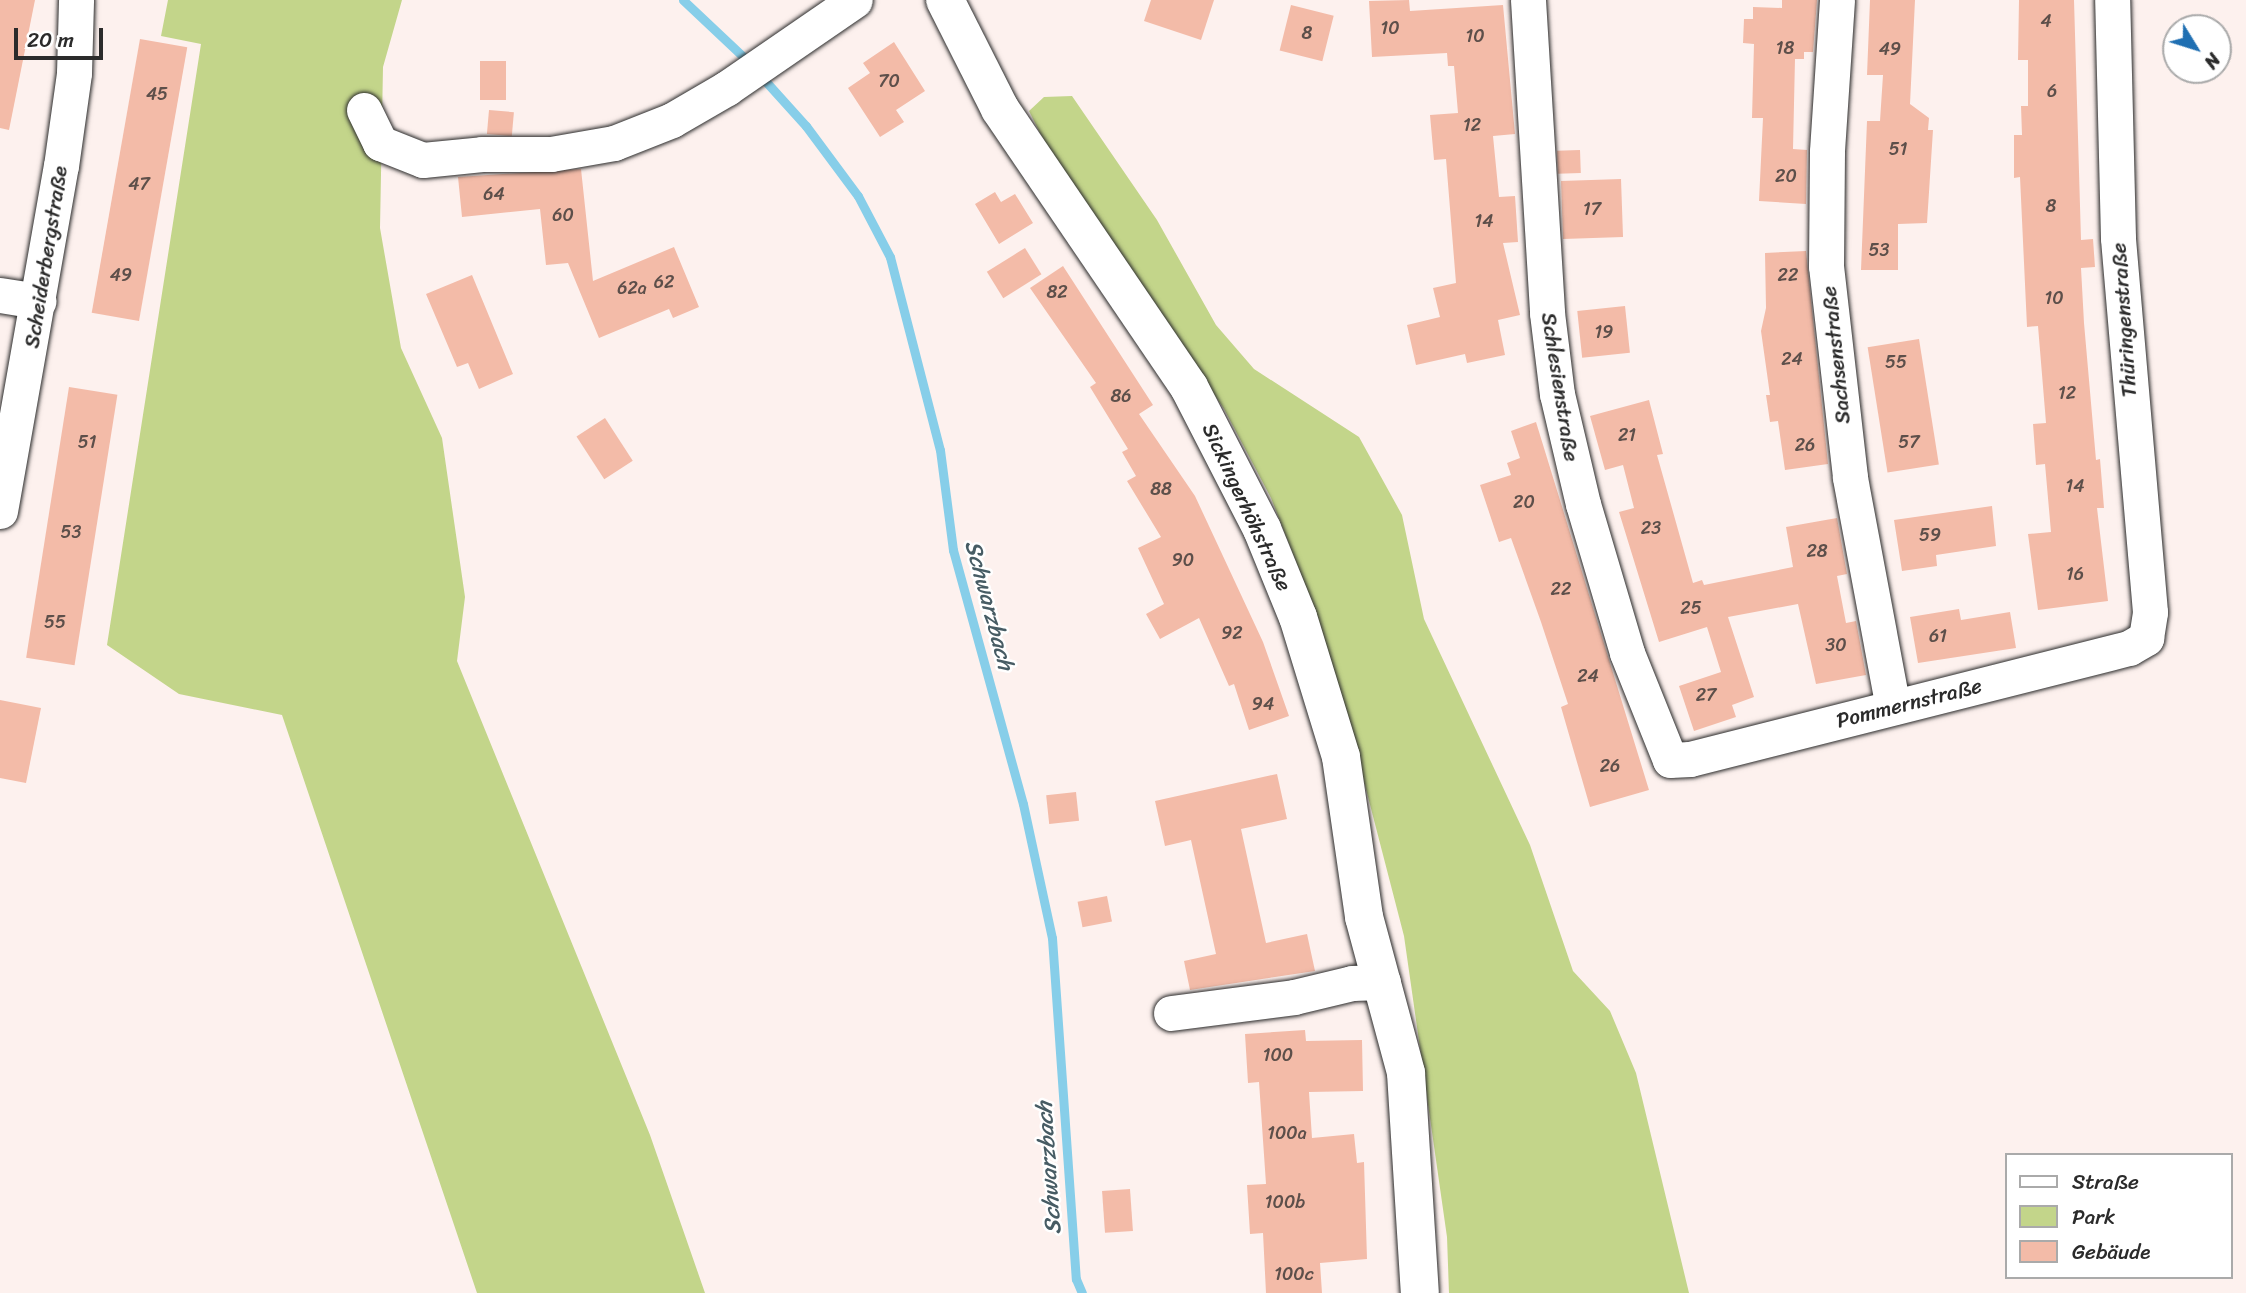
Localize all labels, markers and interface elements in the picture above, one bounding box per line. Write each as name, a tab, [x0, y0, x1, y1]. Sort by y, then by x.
house number: 4	[2040, 10, 2052, 32]
scale bar	[18, 14, 107, 58]
north arrow	[2162, 14, 2232, 84]
house number: 10	[1380, 17, 1400, 39]
text: 20 m	[27, 21, 74, 59]
house number: 8	[1302, 22, 1312, 44]
house number: 10	[1465, 25, 1485, 47]
house number: 18	[1776, 37, 1794, 59]
house number: 49	[1879, 38, 1901, 60]
text: N	[2195, 46, 2229, 76]
house number: 70	[878, 70, 900, 92]
house number: 6	[2047, 80, 2057, 102]
house number: 45	[146, 83, 168, 105]
house number: 12	[1463, 114, 1481, 136]
house number: 51	[1889, 138, 1907, 160]
street label: Scheiderbergstraße	[19, 164, 73, 350]
house number: 20	[1775, 165, 1797, 187]
house number: 47	[128, 173, 150, 195]
house number: 64	[483, 183, 505, 205]
house number: 8	[2046, 195, 2056, 217]
house number: 17	[1583, 198, 1601, 220]
house number: 60	[552, 204, 574, 226]
house number: 14	[1475, 210, 1493, 232]
house number: 53	[1869, 239, 1889, 261]
street label: Thüringenstraße	[2106, 242, 2142, 398]
house number: 49	[110, 264, 132, 286]
house number: 22	[1778, 264, 1798, 286]
house number: 62	[654, 271, 674, 293]
house number: 62a	[617, 277, 647, 299]
house number: 82	[1046, 281, 1068, 303]
street label: Sachsenstraße	[1816, 285, 1856, 425]
house number: 10	[2044, 287, 2064, 309]
street label: Schlesienstraße	[1536, 311, 1584, 463]
house number: 19	[1595, 321, 1613, 343]
house number: 24	[1781, 348, 1803, 370]
house number: 55	[1885, 351, 1907, 373]
house number: 12	[2058, 382, 2076, 404]
house number: 86	[1110, 385, 1132, 407]
street label: Sickingerhöhstraße	[1197, 419, 1297, 595]
house number: 21	[1618, 424, 1636, 446]
house number: 51	[78, 431, 96, 453]
house number: 57	[1898, 431, 1920, 453]
house number: 26	[1795, 434, 1815, 456]
house number: 14	[2066, 475, 2084, 497]
house number: 88	[1150, 478, 1172, 500]
house number: 20	[1513, 491, 1535, 513]
house number: 23	[1641, 517, 1661, 539]
house number: 53	[61, 521, 81, 543]
house number: 59	[1919, 524, 1941, 546]
water label: Schwarzbach	[958, 537, 1020, 673]
house number: 28	[1806, 540, 1828, 562]
house number: 90	[1172, 549, 1194, 571]
house number: 16	[2066, 563, 2084, 585]
house number: 22	[1551, 578, 1571, 600]
house number: 25	[1680, 597, 1702, 619]
house number: 55	[44, 611, 66, 633]
house number: 92	[1221, 622, 1243, 644]
house number: 61	[1929, 625, 1947, 647]
house number: 30	[1825, 634, 1847, 656]
house number: 24	[1577, 665, 1599, 687]
street label: Pommernstraße	[1834, 673, 1984, 733]
house number: 27	[1696, 684, 1716, 706]
house number: 94	[1252, 693, 1274, 715]
house number: 26	[1600, 755, 1620, 777]
house number: 100	[1263, 1044, 1293, 1066]
water label: Schwarzbach	[1031, 1101, 1067, 1235]
house number: 100a	[1267, 1122, 1307, 1144]
legend	[2004, 1153, 2232, 1279]
text: Straße	[2072, 1163, 2139, 1201]
house number: 100b	[1265, 1191, 1305, 1213]
text: Park	[2072, 1198, 2115, 1236]
text: Gebäude	[2072, 1233, 2150, 1271]
house number: 100c	[1274, 1263, 1314, 1285]

